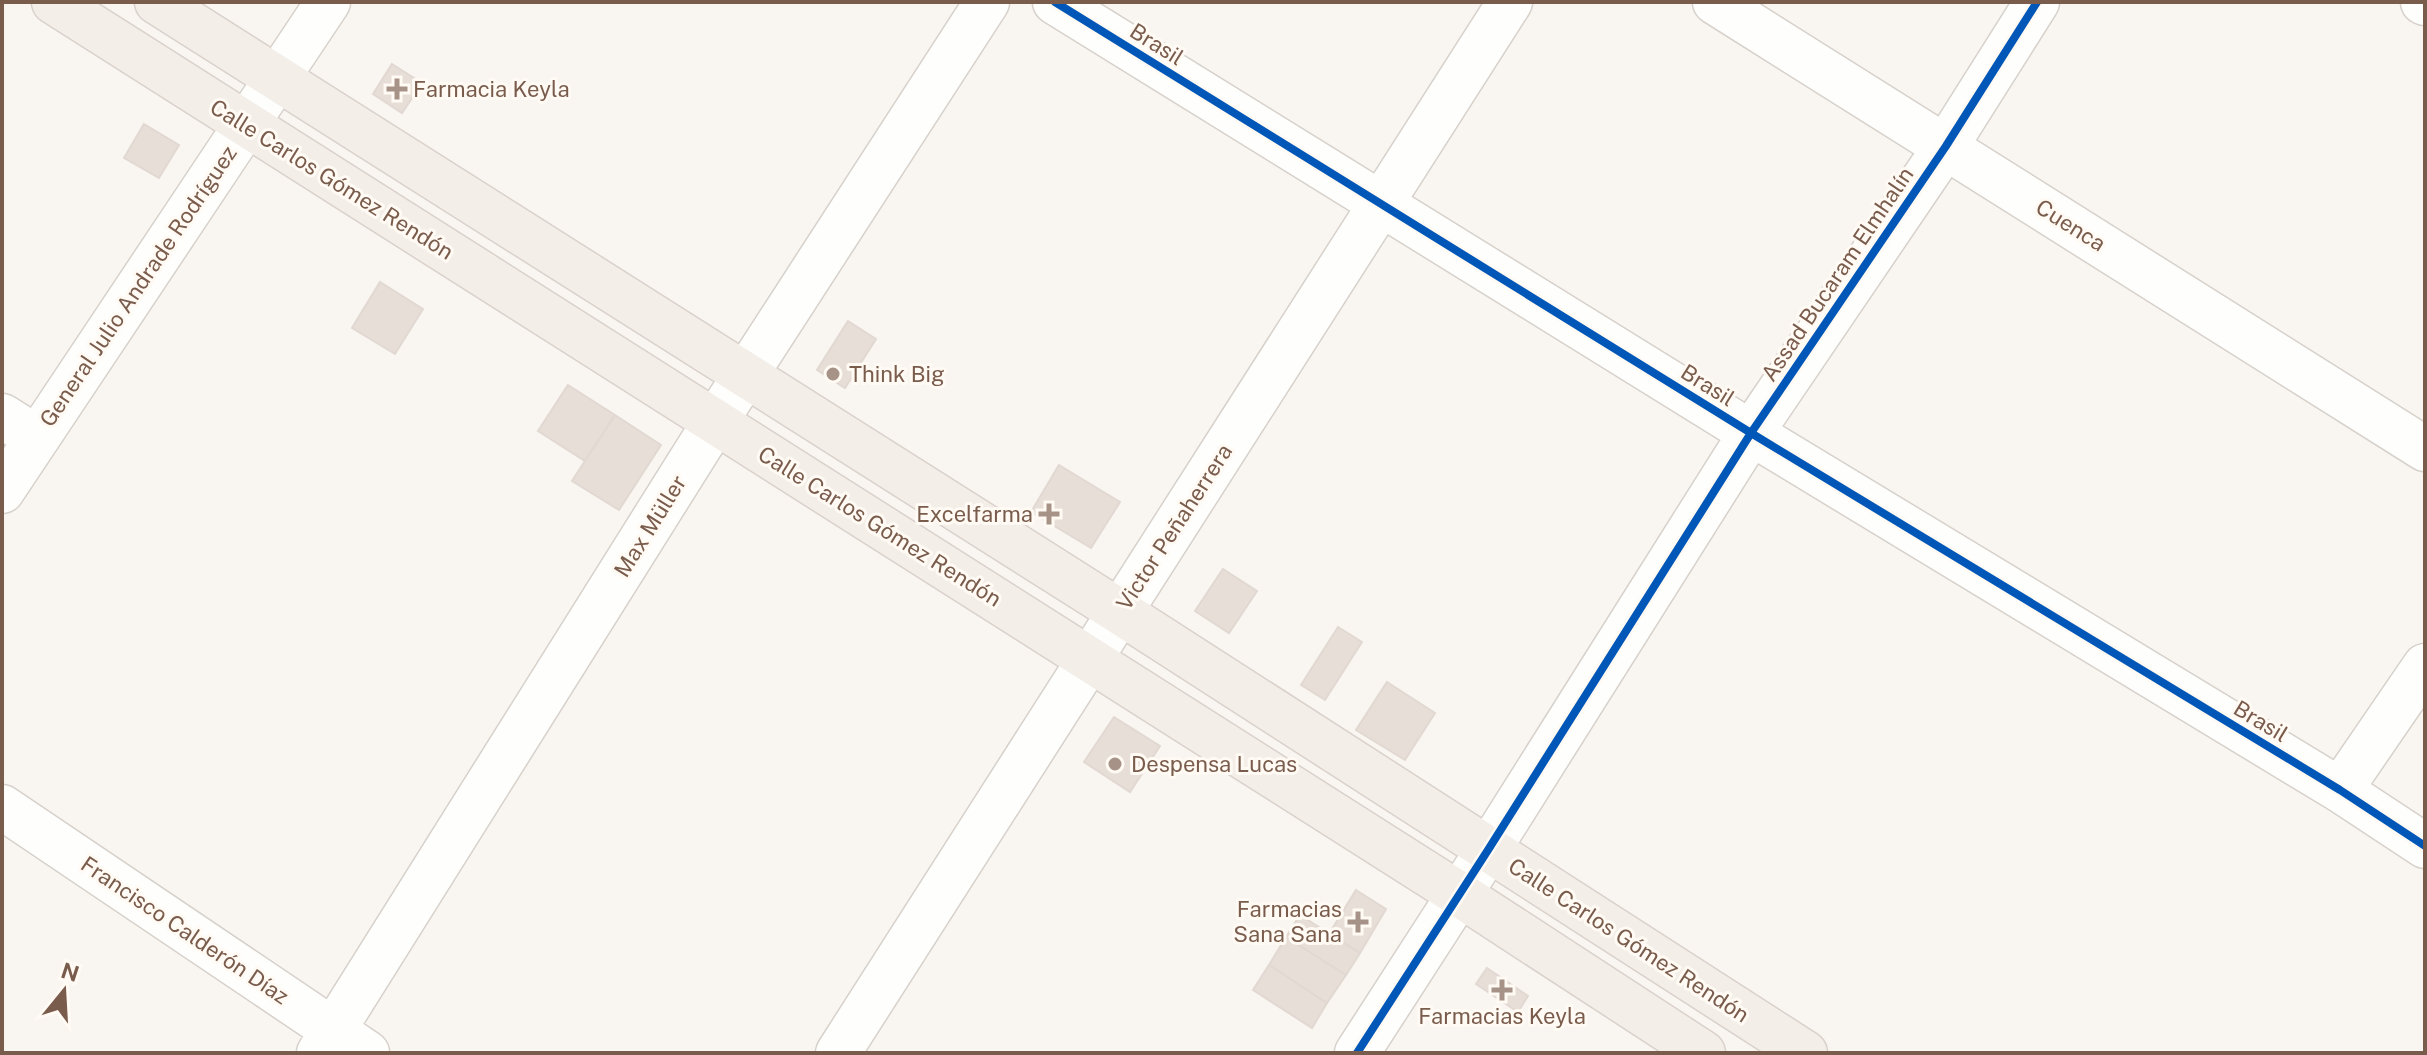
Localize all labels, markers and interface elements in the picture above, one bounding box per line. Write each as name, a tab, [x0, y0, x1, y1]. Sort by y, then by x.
street label: Brasil	[1125, 18, 1189, 70]
place label: Farmacia Keyla	[413, 76, 570, 102]
marker: Farmacia Keyla	[388, 80, 406, 98]
street label: Calle Carlos Gómez Rendón	[206, 93, 458, 265]
street label: General Julio Andrade Rodríguez	[34, 141, 242, 431]
street label: Assad Bucaram Elmhalín	[1756, 162, 1918, 386]
street label: Cuenca	[2031, 194, 2111, 256]
street label: Brasil	[1676, 359, 1740, 411]
place label: Think Big	[849, 361, 945, 387]
marker: Think Big	[824, 365, 842, 383]
street label: Victor Peñaherrera	[1111, 439, 1237, 615]
street label: Calle Carlos Gómez Rendón	[754, 440, 1006, 612]
street label: Max Müller	[609, 470, 691, 582]
place label: Excelfarma	[916, 501, 1033, 527]
marker: Excelfarma	[1040, 505, 1058, 523]
street label: Brasil	[2229, 695, 2293, 747]
place label: Despensa Lucas	[1131, 751, 1297, 777]
marker: Despensa Lucas	[1106, 755, 1124, 773]
street label: Francisco Calderón Díaz	[76, 851, 294, 1009]
street label: Calle Carlos Gómez Rendón	[1504, 852, 1754, 1028]
place label: Farmacias Sana Sana	[1233, 896, 1342, 947]
marker: Farmacias Sana Sana	[1349, 913, 1367, 931]
north arrow	[24, 951, 104, 1031]
text: N	[58, 957, 82, 987]
marker: Farmacias Keyla	[1493, 981, 1511, 999]
place label: Farmacias Keyla	[1418, 1003, 1586, 1029]

